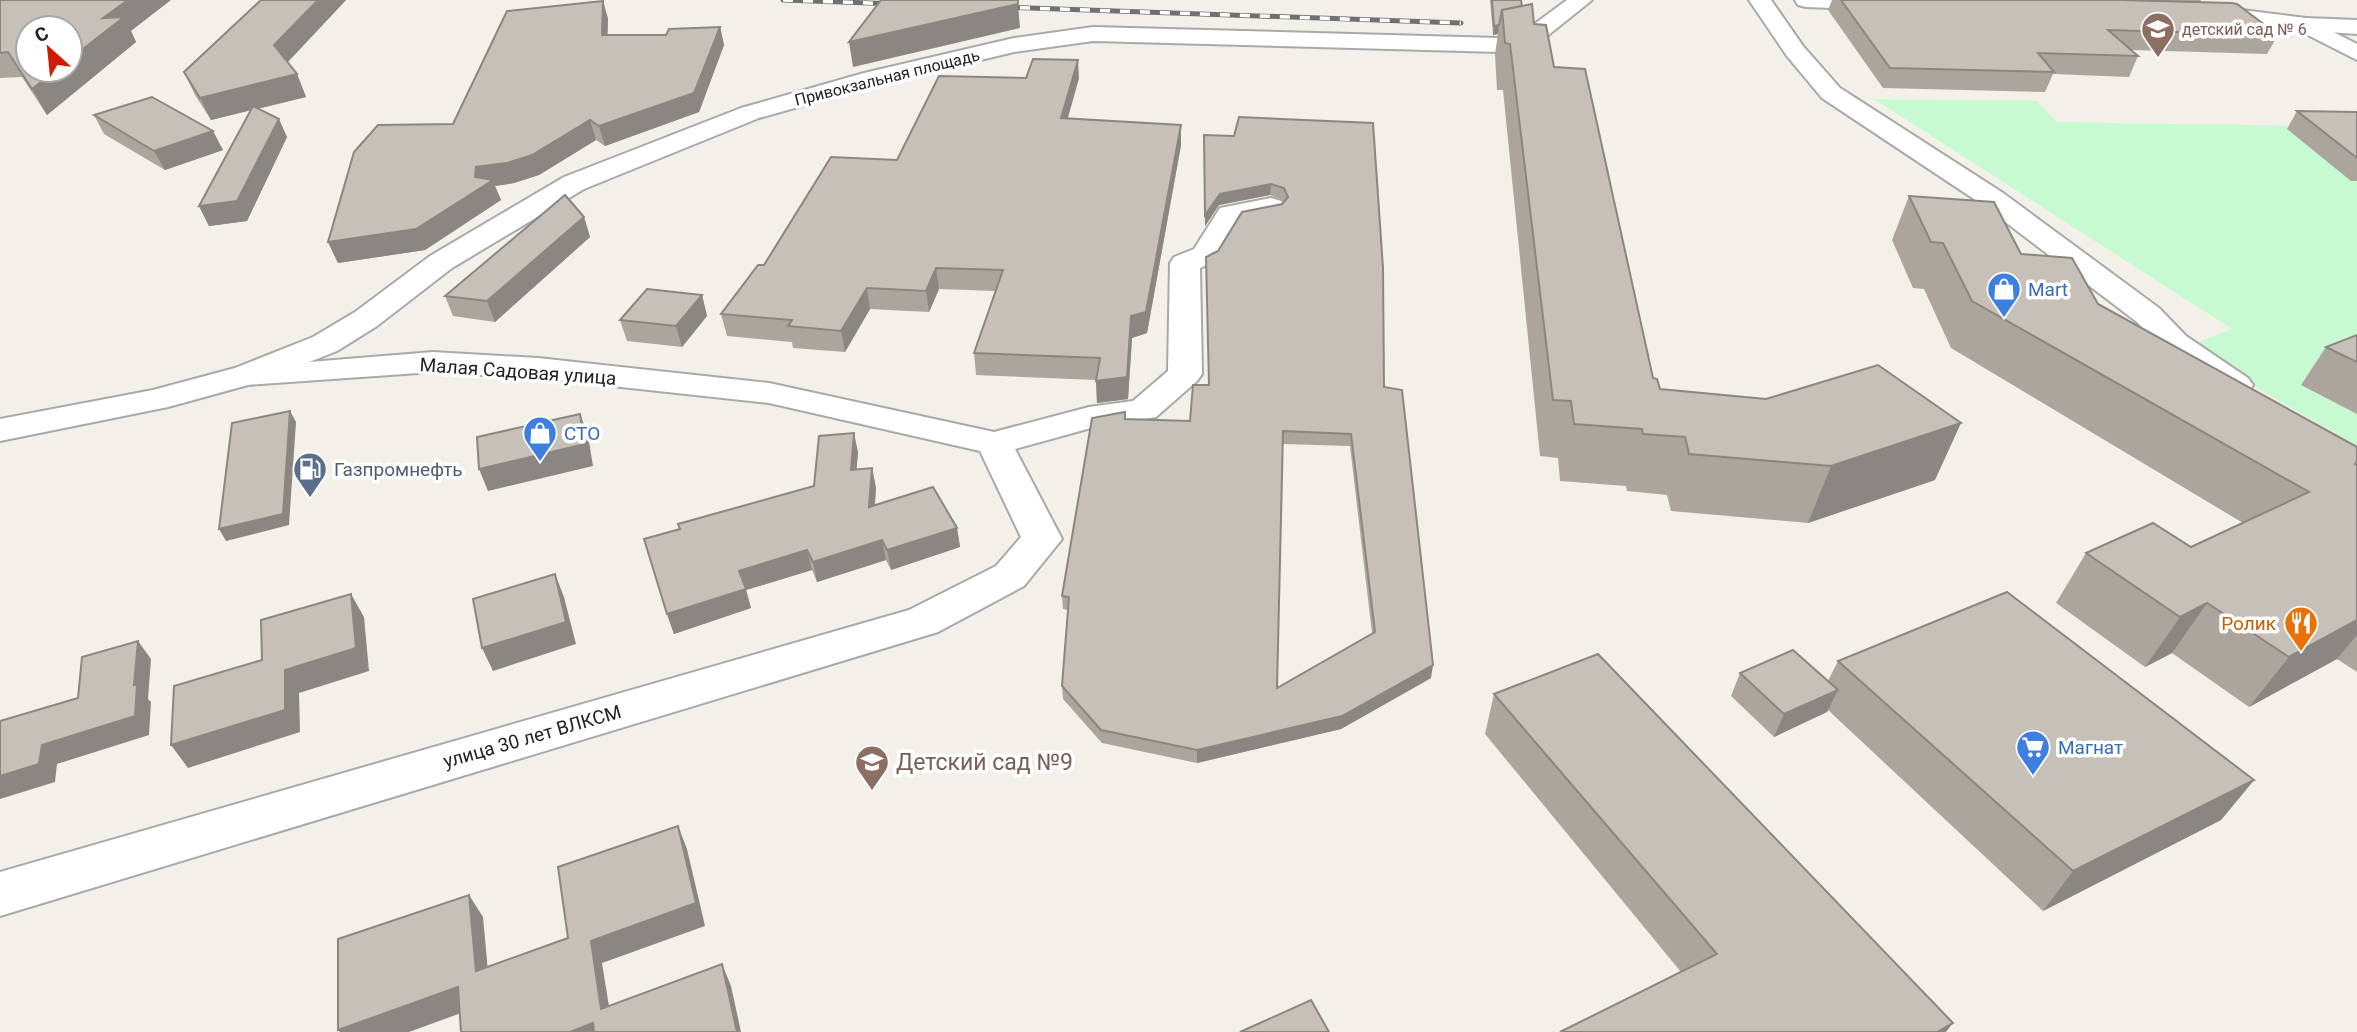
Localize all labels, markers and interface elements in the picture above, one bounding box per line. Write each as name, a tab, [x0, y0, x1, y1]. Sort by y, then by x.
school or university icon: детский сад № 6	[2139, 10, 2177, 59]
north arrow	[14, 14, 84, 84]
place label: детский сад № 6	[2182, 20, 2307, 39]
text: С	[31, 21, 52, 47]
street label: Привокзальная площадь	[793, 45, 982, 110]
shop icon: Mart	[1985, 270, 2023, 319]
place label: Mart	[2028, 278, 2068, 301]
street label: Малая Садовая улица	[419, 353, 617, 390]
shop icon: СТО	[521, 414, 559, 463]
place label: СТО	[564, 422, 600, 445]
fuel station icon: Газпромнефть	[291, 450, 329, 499]
place label: Газпромнефть	[334, 458, 463, 481]
restaurant icon: Ролик	[2282, 604, 2320, 653]
place label: Ролик	[2221, 612, 2277, 635]
street label: улица 30 лет ВЛКСМ	[441, 700, 624, 773]
supermarket icon: Магнат	[2014, 728, 2052, 777]
place label: Магнат	[2058, 736, 2123, 759]
school or university icon: Детский сад №9	[853, 743, 891, 792]
place label: Детский сад №9	[896, 749, 1073, 776]

